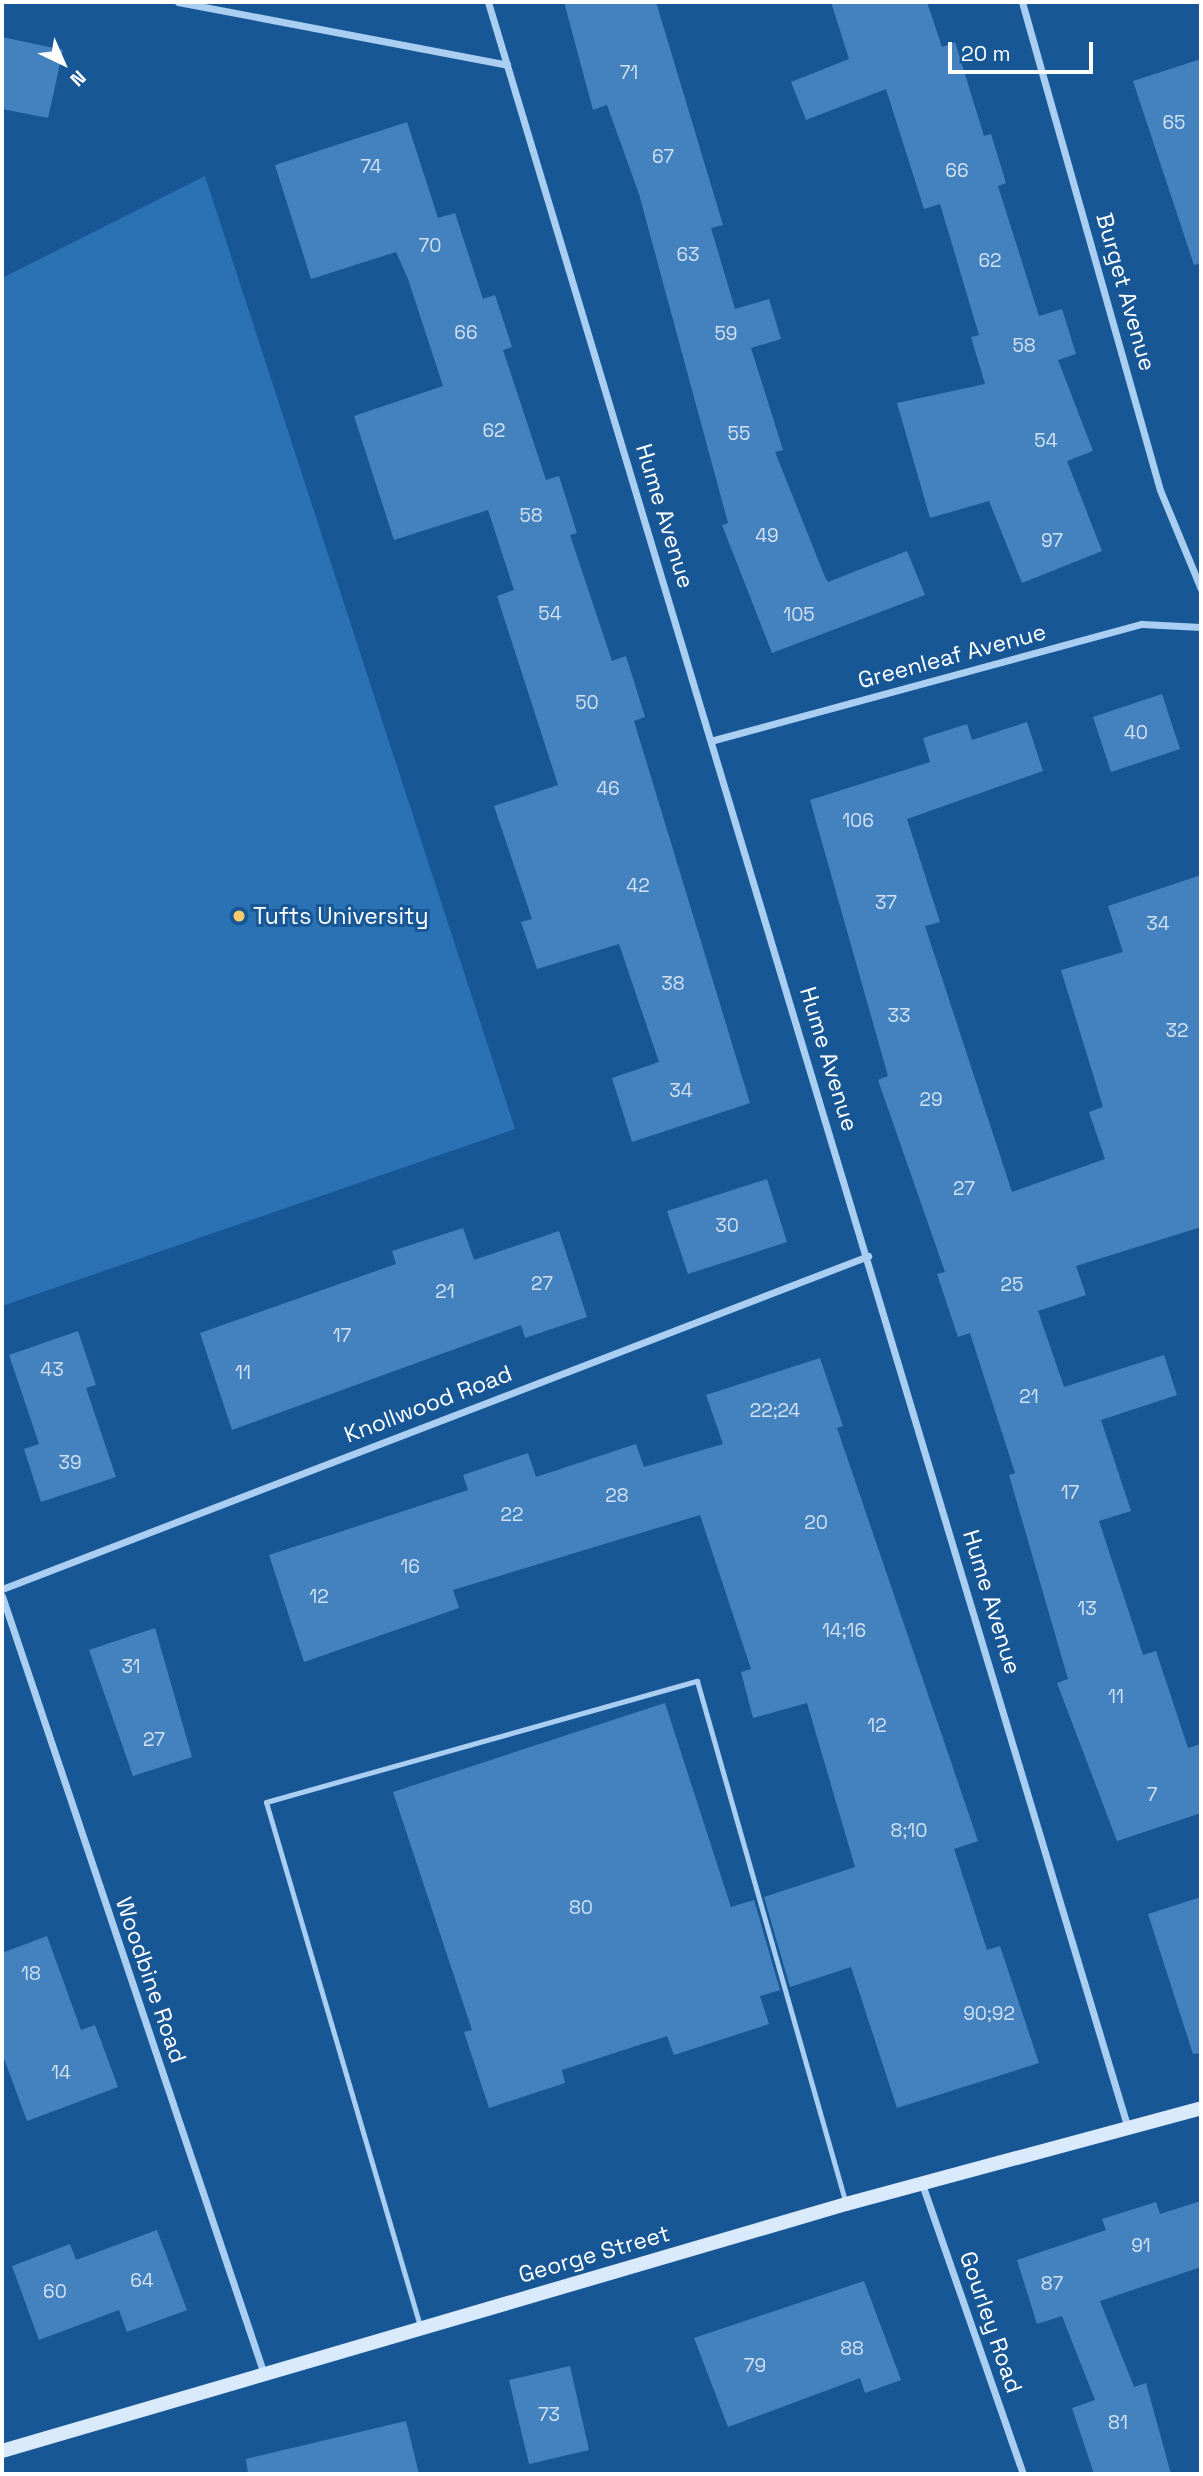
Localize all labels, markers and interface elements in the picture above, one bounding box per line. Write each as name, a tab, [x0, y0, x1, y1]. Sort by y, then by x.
north arrow	[28, 28, 98, 98]
scale bar	[951, 28, 1096, 72]
text: 20 m	[961, 40, 1011, 67]
house number: 71	[620, 62, 638, 84]
text: N	[65, 65, 91, 92]
house number: 65	[1162, 112, 1186, 134]
house number: 67	[652, 146, 674, 168]
house number: 74	[360, 156, 382, 178]
house number: 66	[945, 160, 969, 182]
street label: Burget Avenue	[1090, 210, 1162, 374]
house number: 70	[419, 235, 441, 257]
house number: 63	[676, 244, 700, 266]
house number: 62	[978, 250, 1002, 272]
house number: 66	[454, 322, 478, 344]
house number: 59	[714, 323, 738, 345]
house number: 58	[1012, 335, 1036, 357]
house number: 62	[482, 420, 506, 442]
house number: 55	[728, 423, 750, 445]
house number: 54	[1034, 430, 1058, 452]
street label: Hume Avenue	[630, 440, 700, 592]
house number: 58	[519, 505, 543, 527]
house number: 49	[755, 525, 779, 547]
house number: 97	[1041, 530, 1063, 552]
house number: 54	[538, 603, 562, 625]
house number: 105	[783, 604, 815, 626]
street label: Greenleaf Avenue	[855, 618, 1049, 694]
house number: 50	[575, 692, 599, 714]
house number: 40	[1124, 722, 1148, 744]
house number: 46	[596, 778, 620, 800]
house number: 106	[842, 810, 874, 832]
house number: 42	[626, 875, 650, 897]
house number: 37	[875, 892, 897, 914]
place label: Tufts University	[253, 902, 429, 930]
marker: Tufts University	[231, 908, 247, 924]
house number: 34	[1146, 913, 1170, 935]
house number: 38	[661, 973, 685, 995]
street label: Hume Avenue	[794, 983, 864, 1135]
house number: 33	[888, 1005, 910, 1027]
house number: 32	[1166, 1020, 1188, 1042]
house number: 34	[669, 1080, 693, 1102]
house number: 29	[919, 1089, 943, 1111]
house number: 27	[953, 1178, 975, 1200]
house number: 30	[715, 1215, 739, 1237]
house number: 27	[531, 1273, 553, 1295]
house number: 25	[1001, 1274, 1023, 1296]
house number: 21	[435, 1281, 455, 1303]
house number: 17	[333, 1325, 351, 1347]
house number: 43	[40, 1359, 64, 1381]
street label: Knollwood Road	[340, 1359, 516, 1449]
house number: 11	[235, 1362, 251, 1384]
house number: 21	[1019, 1386, 1039, 1408]
house number: 22;24	[750, 1400, 800, 1422]
house number: 39	[58, 1452, 82, 1474]
house number: 17	[1061, 1482, 1079, 1504]
house number: 28	[605, 1485, 629, 1507]
house number: 22	[501, 1504, 523, 1526]
house number: 20	[804, 1512, 828, 1534]
street label: Hume Avenue	[957, 1526, 1027, 1678]
house number: 16	[400, 1556, 420, 1578]
house number: 12	[309, 1586, 329, 1608]
house number: 13	[1077, 1598, 1097, 1620]
house number: 14;16	[822, 1620, 866, 1642]
house number: 31	[121, 1656, 141, 1678]
house number: 11	[1108, 1686, 1124, 1708]
house number: 12	[867, 1715, 887, 1737]
house number: 27	[143, 1729, 165, 1751]
house number: 7	[1147, 1784, 1157, 1806]
house number: 8;10	[891, 1820, 927, 1842]
street label: Woodbine Road	[110, 1893, 192, 2067]
house number: 80	[569, 1897, 593, 1919]
house number: 18	[21, 1963, 41, 1985]
house number: 90;92	[963, 2003, 1015, 2025]
house number: 14	[51, 2062, 71, 2084]
street label: George Street	[515, 2219, 673, 2289]
house number: 91	[1131, 2235, 1151, 2257]
street label: Gourley Road	[954, 2248, 1028, 2396]
house number: 64	[130, 2270, 154, 2292]
house number: 87	[1041, 2273, 1063, 2295]
house number: 60	[43, 2281, 67, 2303]
house number: 88	[840, 2338, 864, 2360]
house number: 79	[744, 2355, 766, 2377]
house number: 73	[538, 2404, 560, 2426]
house number: 81	[1108, 2412, 1128, 2434]

